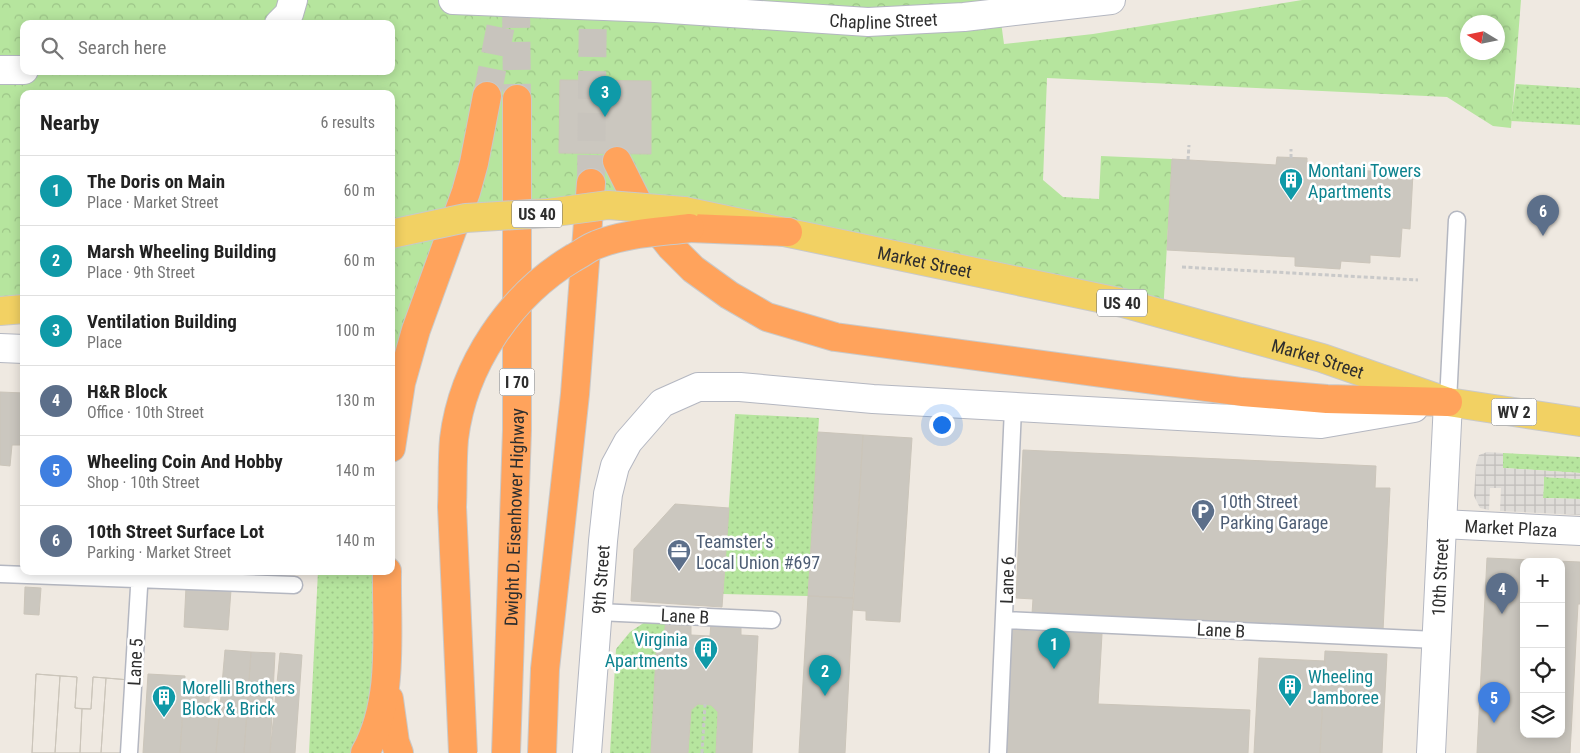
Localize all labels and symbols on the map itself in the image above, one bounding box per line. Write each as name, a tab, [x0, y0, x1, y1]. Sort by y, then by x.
street label: Chapline Street	[829, 8, 938, 33]
north arrow	[1460, 15, 1505, 60]
pin: 3	[589, 76, 621, 117]
place label: Montani Towers Apartments	[1308, 160, 1421, 202]
building icon: Montani Towers Apartments	[1278, 167, 1304, 201]
pin: 6	[1527, 195, 1559, 236]
road number: US 40	[512, 200, 562, 228]
street label: Market Street	[876, 241, 974, 282]
road number: US 40	[1097, 290, 1147, 316]
street label: Market Street	[1269, 334, 1367, 382]
road number: I 70	[500, 368, 534, 396]
road number: WV 2	[1492, 398, 1536, 426]
street label: Dwight D. Eisenhower Highway	[500, 408, 528, 626]
your location	[929, 412, 955, 438]
place label: 10th Street Parking Garage	[1220, 491, 1328, 533]
parking icon: 10th Street Parking Garage	[1190, 498, 1216, 532]
street label: Market Plaza	[1464, 515, 1558, 540]
place label: Teamster's Local Union #697	[696, 531, 820, 573]
office icon: Teamster's Local Union #697	[666, 538, 692, 572]
street label: 10th Street	[1427, 538, 1452, 617]
street label: 9th Street	[587, 544, 613, 615]
street label: Lane 6	[996, 556, 1018, 604]
pin: 4	[1486, 573, 1518, 614]
street label: Lane B	[660, 604, 710, 628]
street label: Lane B	[1196, 618, 1246, 642]
pin: 1	[1038, 628, 1070, 669]
place label: Virginia Apartments	[605, 629, 688, 671]
building icon: Virginia Apartments	[693, 636, 719, 670]
street label: Lane 5	[123, 638, 147, 686]
pin: 2	[809, 655, 841, 696]
place label: Wheeling Jamboree	[1308, 666, 1379, 708]
building icon: Wheeling Jamboree	[1277, 673, 1303, 707]
place label: Morelli Brothers Block & Brick	[182, 677, 295, 719]
pin: 5	[1478, 682, 1510, 723]
building icon: Morelli Brothers Block & Brick	[151, 684, 177, 718]

